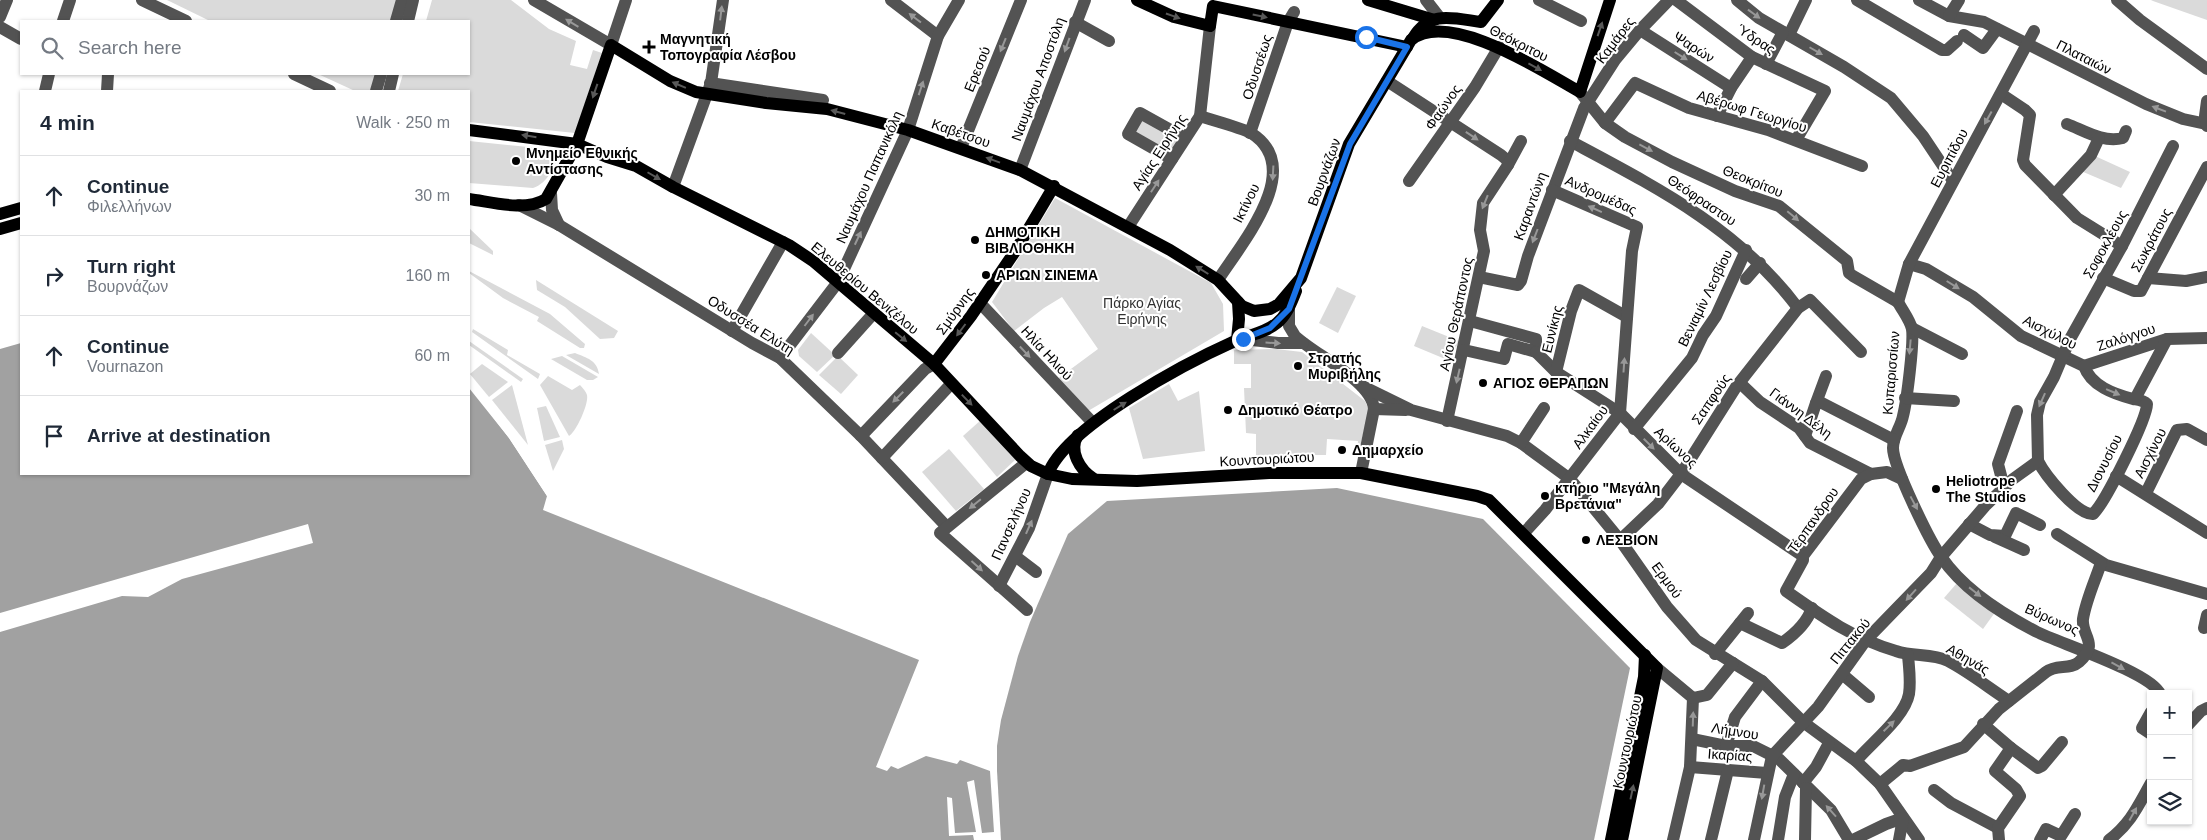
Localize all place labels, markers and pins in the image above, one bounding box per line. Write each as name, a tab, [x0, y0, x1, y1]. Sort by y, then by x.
place label: Μαγνητική Τοπογραφία Λέσβου	[660, 31, 796, 63]
marker: Μαγνητική Τοπογραφία Λέσβου	[642, 40, 656, 54]
place label: Μνημείο Εθνικής Αντίστασης	[526, 145, 638, 177]
marker: Μνημείο Εθνικής Αντίστασης	[510, 155, 522, 167]
place label: ΔΗΜΟΤΙΚΗ ΒΙΒΛΙΟΘΗΚΗ	[985, 224, 1074, 256]
marker: ΔΗΜΟΤΙΚΗ ΒΙΒΛΙΟΘΗΚΗ	[969, 234, 981, 246]
place label: ΑΡΙΩΝ ΣΙΝΕΜΑ	[996, 267, 1098, 283]
marker: ΑΡΙΩΝ ΣΙΝΕΜΑ	[980, 269, 992, 281]
place label: Στρατής Μυριβήλης	[1308, 350, 1381, 382]
marker: Στρατής Μυριβήλης	[1292, 360, 1304, 372]
place label: ΑΓΙΟΣ ΘΕΡΑΠΩΝ	[1493, 375, 1609, 391]
marker: ΑΓΙΟΣ ΘΕΡΑΠΩΝ	[1477, 377, 1489, 389]
place label: Δημοτικό Θέατρο	[1238, 402, 1353, 418]
marker: Δημοτικό Θέατρο	[1222, 404, 1234, 416]
place label: Δημαρχείο	[1352, 442, 1424, 458]
marker: Δημαρχείο	[1336, 444, 1348, 456]
place label: Heliotrope The Studios	[1946, 473, 2026, 505]
place label: κτήριο "Μεγάλη Βρετάνια"	[1555, 480, 1660, 512]
marker: Heliotrope The Studios	[1930, 483, 1942, 495]
marker: κτήριο "Μεγάλη Βρετάνια"	[1539, 490, 1551, 502]
place label: ΛΕΣΒΙΟΝ	[1596, 532, 1658, 548]
marker: ΛΕΣΒΙΟΝ	[1580, 534, 1592, 546]

